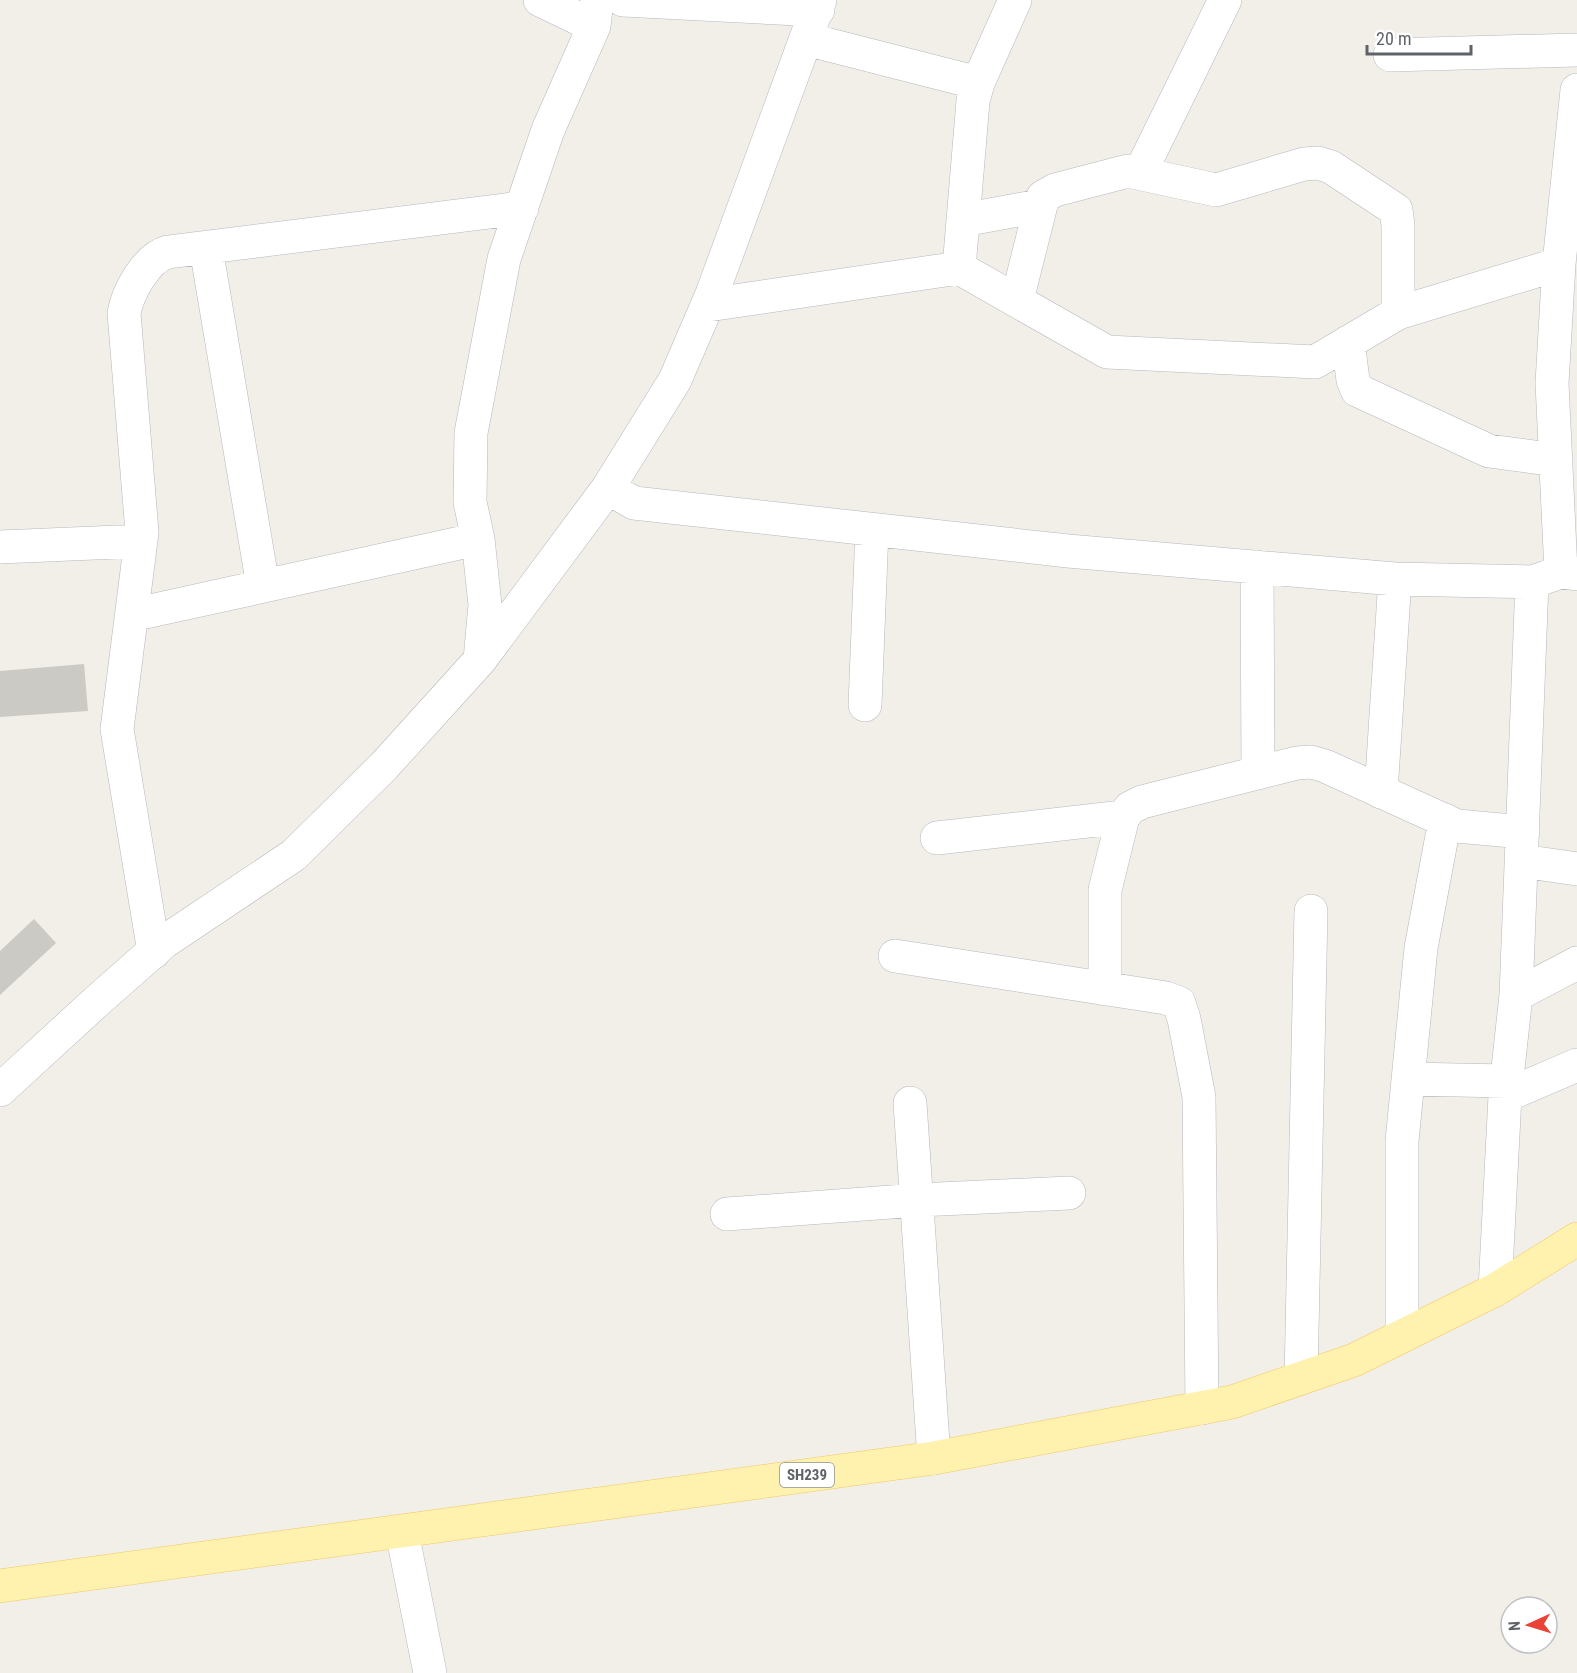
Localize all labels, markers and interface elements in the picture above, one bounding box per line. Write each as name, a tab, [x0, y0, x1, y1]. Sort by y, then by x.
scale bar	[1367, 18, 1470, 56]
text: 20 m	[1376, 28, 1411, 49]
road number: SH239	[780, 1463, 834, 1487]
north arrow	[1499, 1595, 1559, 1655]
text: N	[1505, 1620, 1524, 1632]

